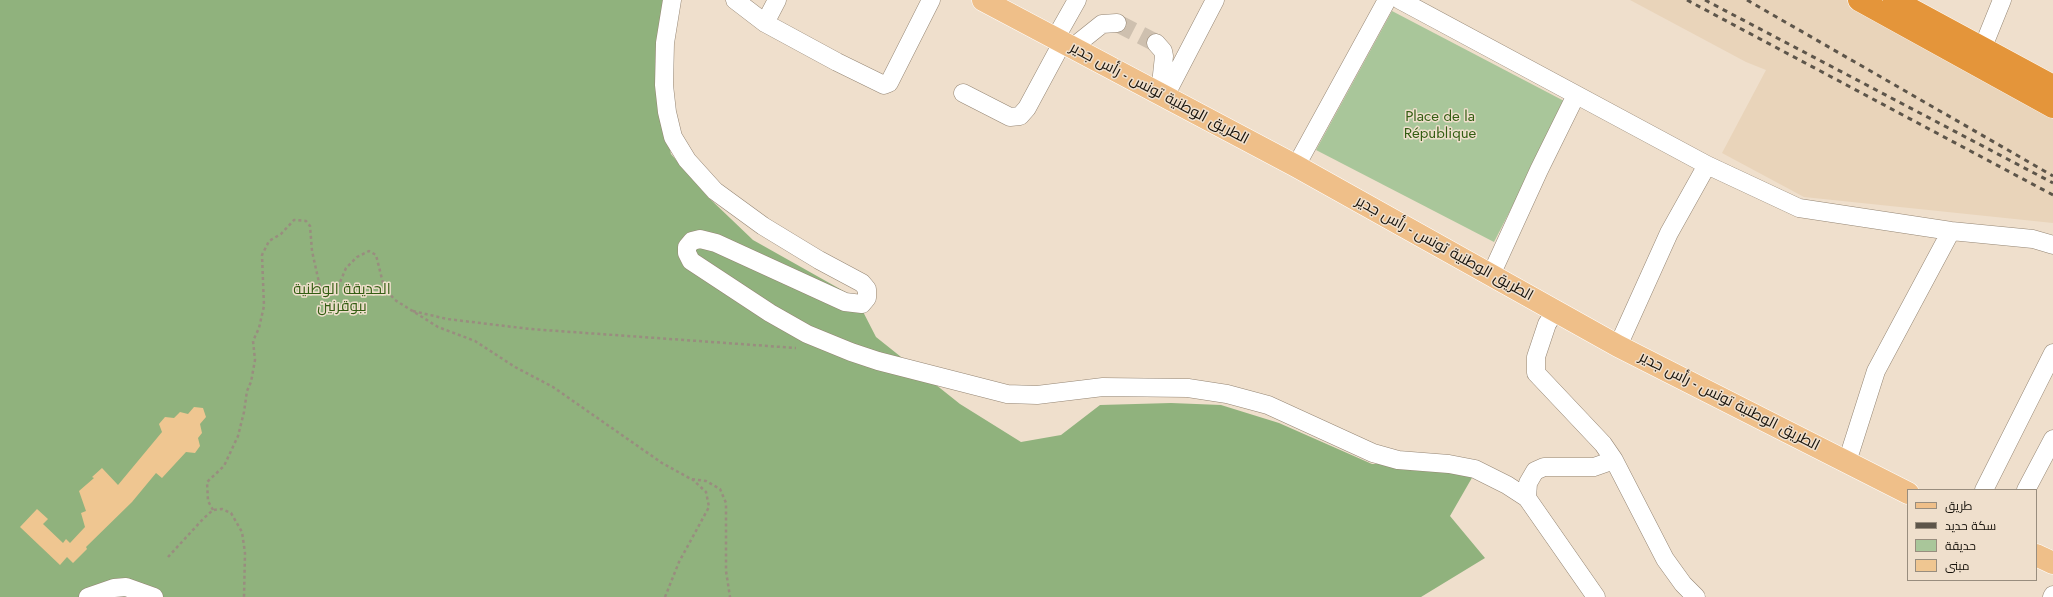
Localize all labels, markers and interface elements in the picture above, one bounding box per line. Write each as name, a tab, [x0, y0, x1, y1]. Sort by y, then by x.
street label: الطريق الوطنية تونس - رأس جدير	[1066, 39, 1252, 149]
park label: Place de la République	[1404, 108, 1476, 143]
street label: الطريق الوطنية تونس - رأس جدير	[1352, 193, 1536, 305]
park label: الحديقة الوطنية ببوقرنين	[293, 281, 391, 316]
street label: الطريق الوطنية تونس - رأس جدير	[1636, 349, 1822, 455]
legend	[1907, 489, 2037, 581]
text: طريق	[1945, 497, 1972, 515]
text: سكة حديد	[1945, 517, 1996, 535]
text: حديقة	[1945, 537, 1976, 555]
text: مبنى	[1945, 557, 1970, 575]

